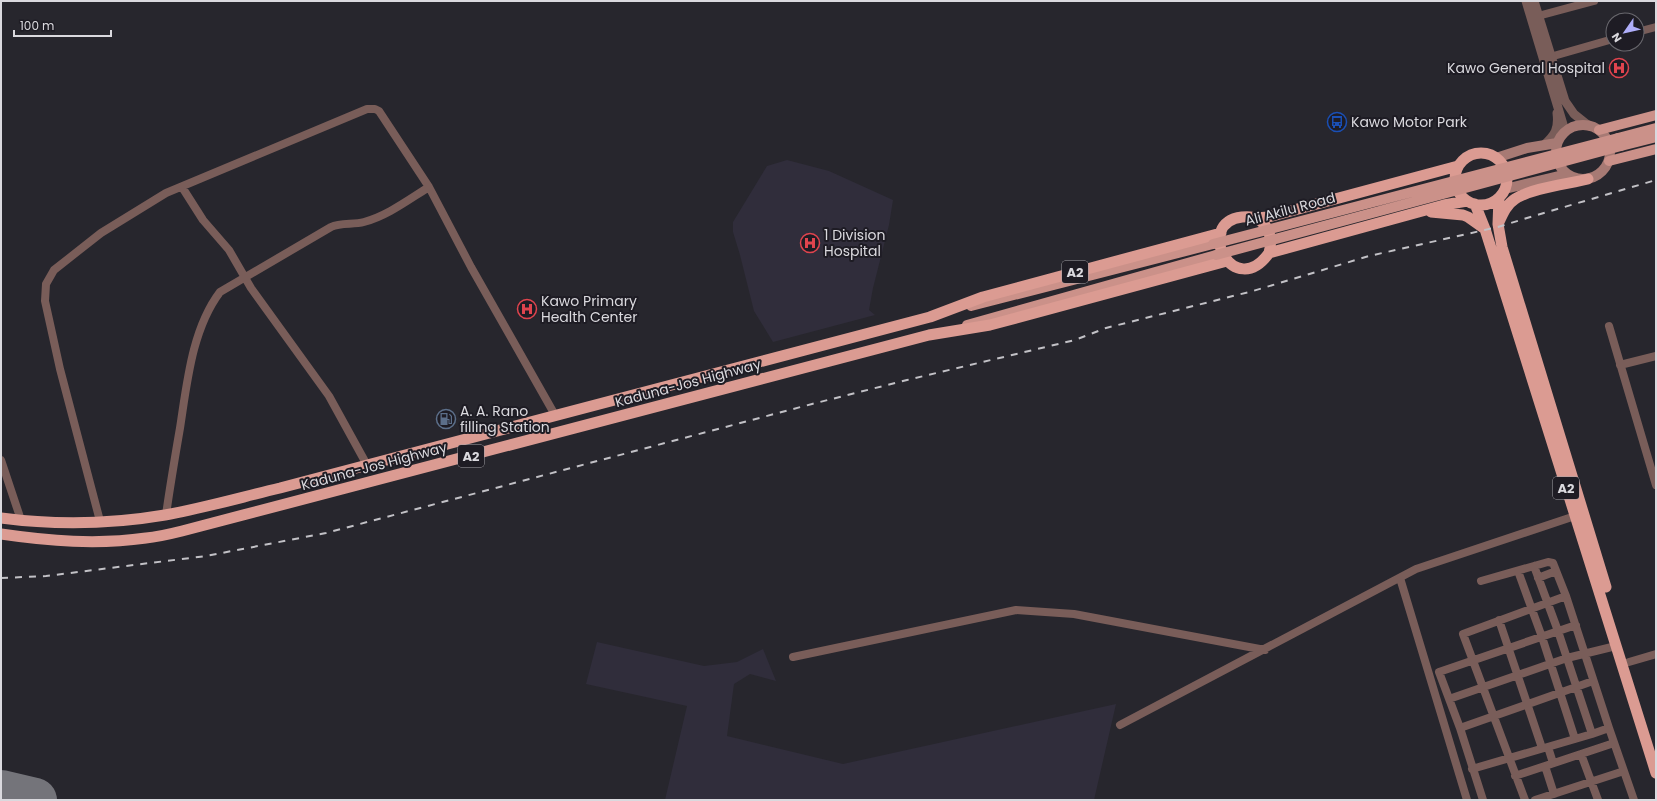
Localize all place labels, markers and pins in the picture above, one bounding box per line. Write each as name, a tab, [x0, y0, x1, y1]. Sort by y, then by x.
hospital icon: Kawo General Hospital	[1608, 57, 1630, 79]
place label: Kawo General Hospital	[1447, 58, 1605, 78]
bus stop icon: Kawo Motor Park	[1326, 111, 1348, 133]
place label: Kawo Motor Park	[1351, 112, 1468, 132]
place label: 1 Division Hospital	[824, 225, 886, 261]
hospital icon: 1 Division Hospital	[799, 232, 821, 254]
place label: Kawo Primary Health Center	[541, 291, 638, 327]
hospital icon: Kawo Primary Health Center	[516, 298, 538, 320]
place label: A. A. Rano filling Station	[460, 401, 550, 437]
fuel station icon: A. A. Rano filling Station	[435, 408, 457, 430]

